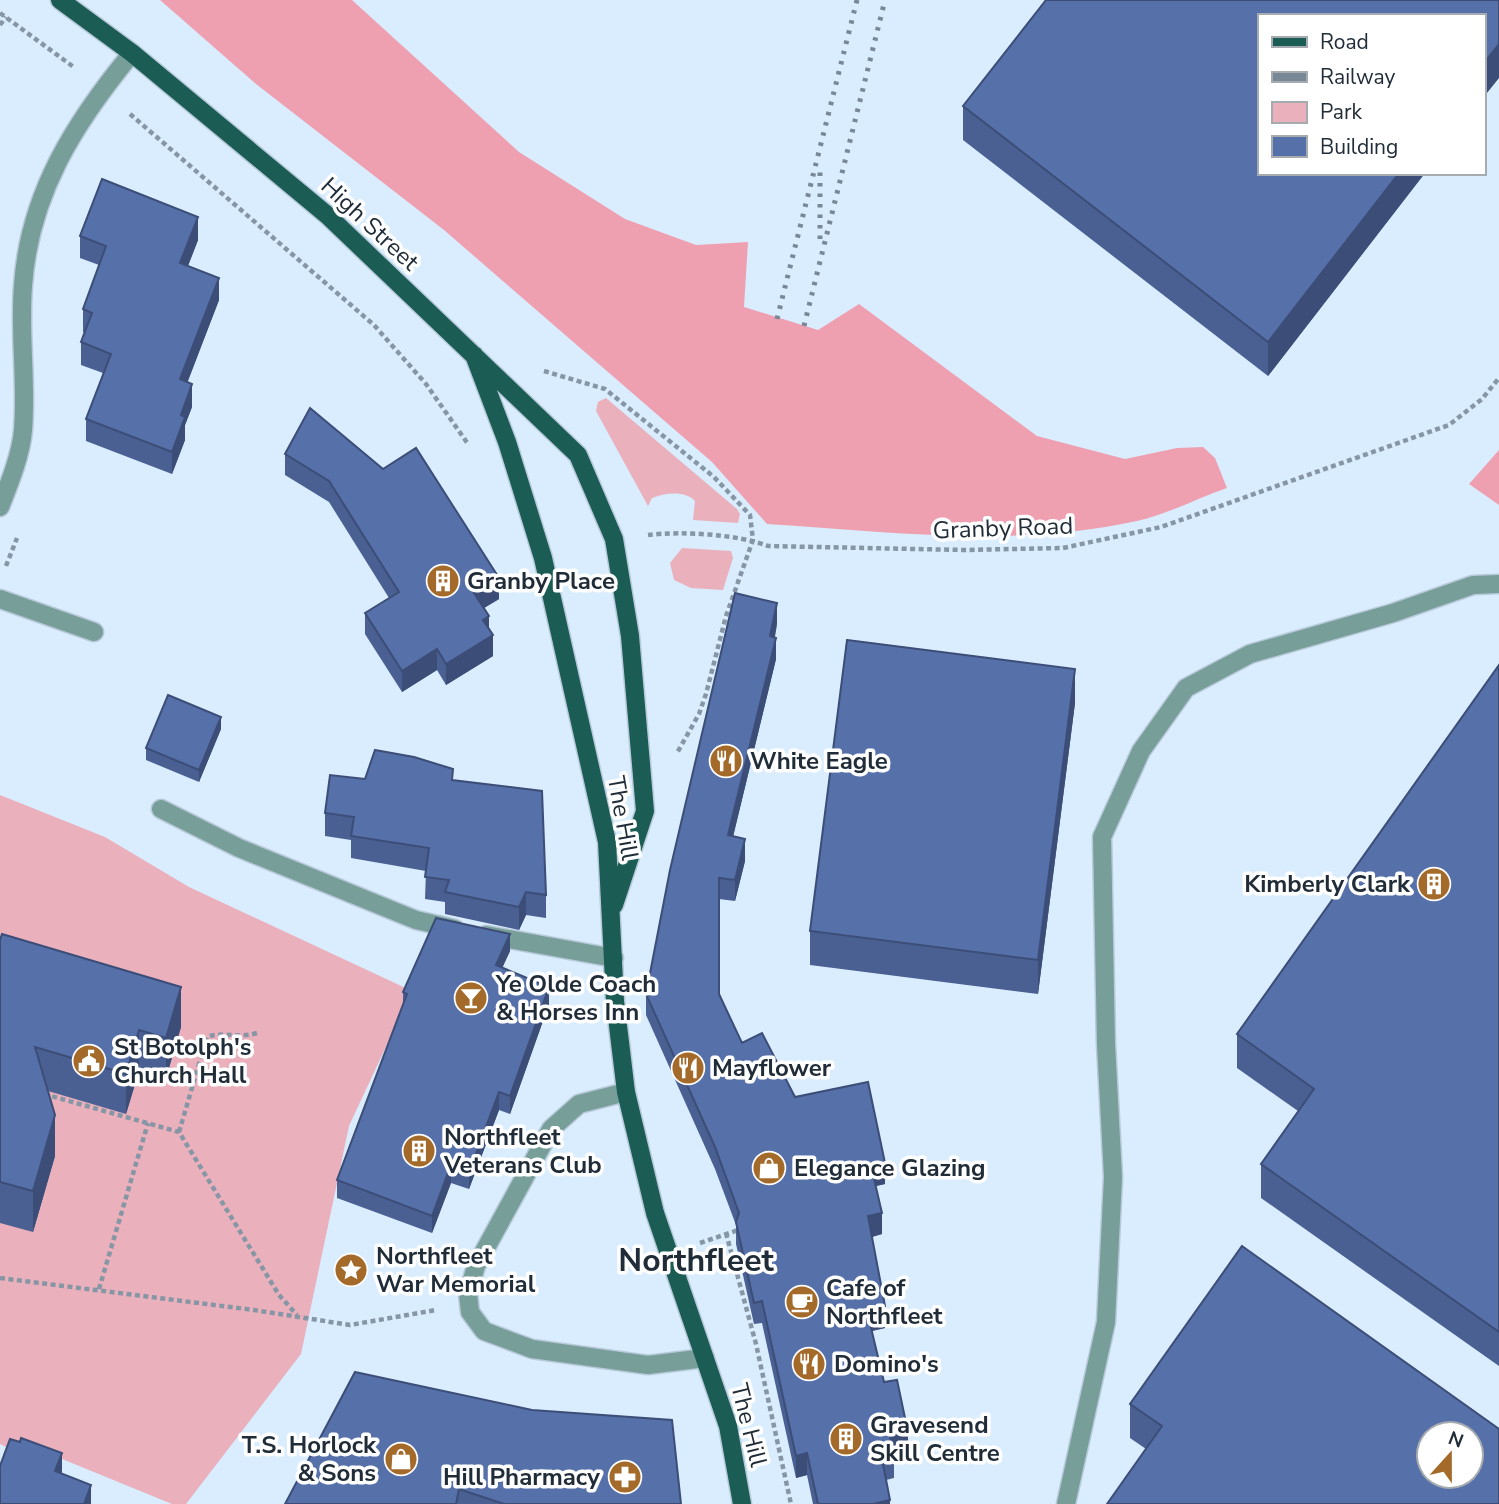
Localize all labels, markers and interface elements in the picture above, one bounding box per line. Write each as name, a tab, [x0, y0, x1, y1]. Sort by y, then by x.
legend	[1258, 14, 1485, 175]
text: Road	[1320, 28, 1369, 56]
text: Railway	[1320, 63, 1395, 91]
text: Park	[1320, 98, 1362, 126]
text: Building	[1320, 133, 1398, 161]
street label: High Street	[314, 170, 426, 278]
street label: Granby Road	[932, 510, 1074, 546]
building icon: Granby Place	[424, 562, 462, 600]
place label: Granby Place	[467, 565, 615, 597]
restaurant icon: White Eagle	[707, 742, 745, 780]
place label: White Eagle	[750, 745, 888, 777]
street label: The Hill	[600, 773, 646, 863]
building icon: Kimberly Clark	[1415, 865, 1453, 903]
place label: Kimberly Clark	[1244, 868, 1411, 900]
place label: Ye Olde Coach & Horses Inn	[495, 968, 656, 1028]
bar icon: Ye Olde Coach & Horses Inn	[452, 979, 490, 1017]
place label: St Botolph's Church Hall	[114, 1031, 251, 1091]
public building icon: St Botolph's Church Hall	[70, 1042, 108, 1080]
restaurant icon: Mayflower	[669, 1049, 707, 1087]
place label: Mayflower	[712, 1052, 832, 1084]
place label: Northfleet Veterans Club	[443, 1121, 602, 1181]
building icon: Northfleet Veterans Club	[400, 1132, 438, 1170]
shop icon: Elegance Glazing	[750, 1149, 788, 1187]
place label: Elegance Glazing	[794, 1152, 986, 1184]
district label: Northfleet	[618, 1239, 774, 1282]
place label: Northfleet War Memorial	[376, 1240, 536, 1300]
place icon: Northfleet War Memorial	[332, 1251, 370, 1289]
place label: Cafe of Northfleet	[826, 1272, 943, 1332]
cafe icon: Cafe of Northfleet	[783, 1283, 821, 1321]
restaurant icon: Domino's	[790, 1345, 828, 1383]
place label: Domino's	[834, 1348, 939, 1380]
street label: The Hill	[723, 1380, 775, 1470]
place label: Gravesend Skill Centre	[870, 1409, 1000, 1469]
building icon: Gravesend Skill Centre	[827, 1420, 865, 1458]
north arrow	[1415, 1420, 1485, 1490]
text: N	[1444, 1425, 1467, 1455]
place label: T.S. Horlock & Sons	[242, 1429, 377, 1489]
shop icon: T.S. Horlock & Sons	[382, 1440, 420, 1478]
pharmacy icon: Hill Pharmacy	[606, 1458, 644, 1496]
place label: Hill Pharmacy	[443, 1461, 600, 1493]

